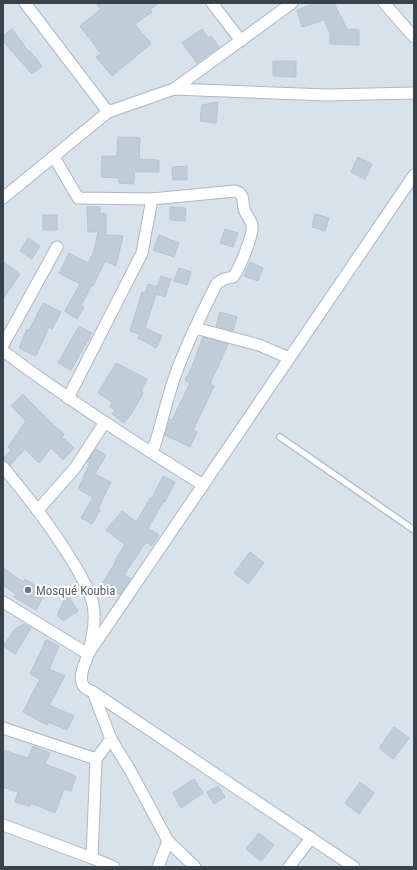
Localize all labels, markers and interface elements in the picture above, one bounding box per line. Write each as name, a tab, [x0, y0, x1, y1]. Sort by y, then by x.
place label: Mosqué Koubia	[36, 583, 116, 598]
marker: Mosqué Koubia	[23, 585, 33, 595]

